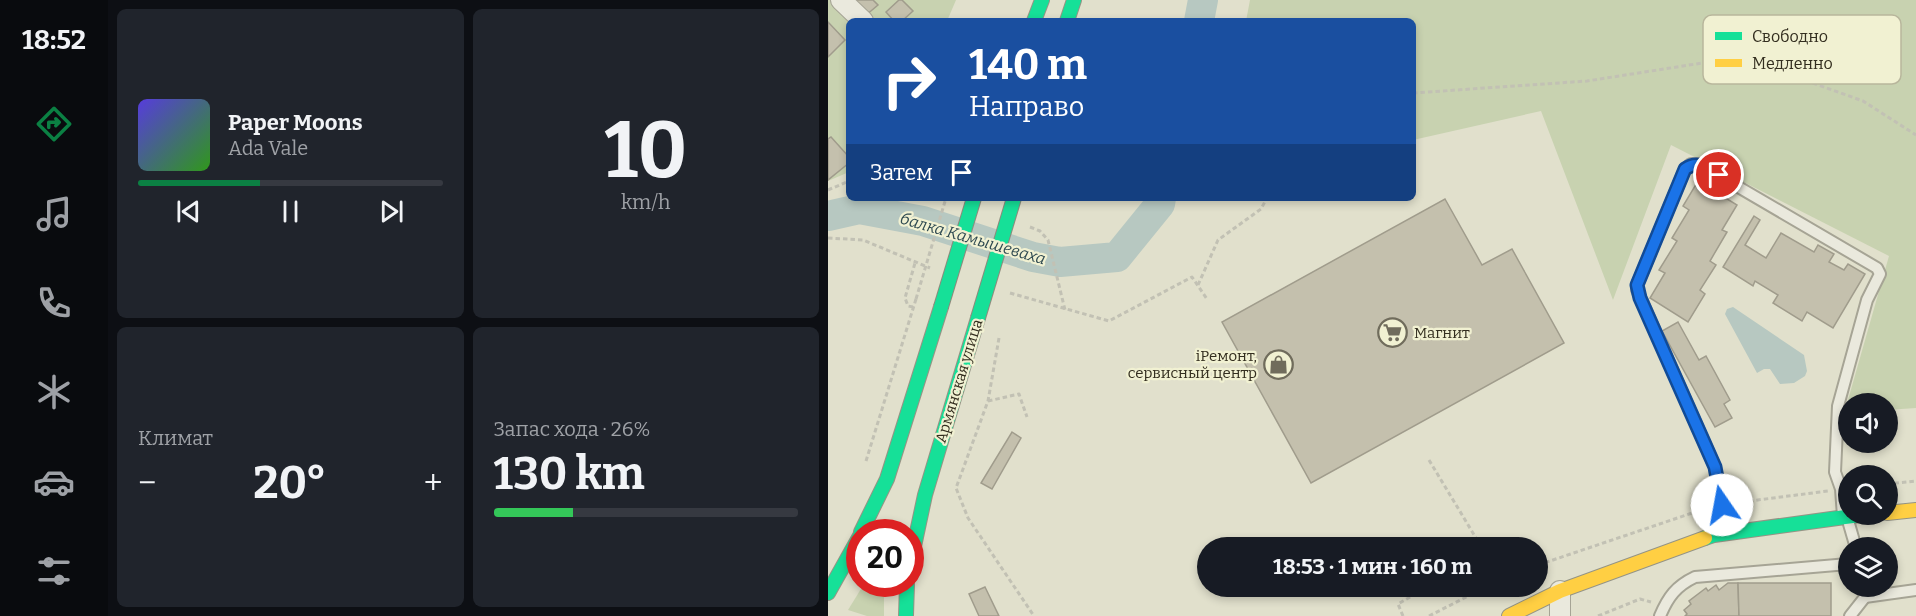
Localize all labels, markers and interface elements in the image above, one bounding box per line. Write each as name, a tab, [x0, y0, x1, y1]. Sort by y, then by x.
legend	[1703, 15, 1901, 84]
text: 18:52	[22, 24, 86, 56]
text: Свободно	[1752, 27, 1828, 46]
text: 140 m	[969, 40, 1087, 90]
icon: right	[870, 42, 948, 120]
text: Медленно	[1752, 54, 1833, 73]
text: Направо	[969, 91, 1084, 123]
icon: directions	[33, 103, 75, 145]
text: 10	[604, 104, 687, 198]
text: Paper Moons	[228, 109, 363, 136]
text: Ada Vale	[228, 136, 308, 160]
pin	[1693, 149, 1744, 200]
icon: arrive	[945, 156, 978, 189]
icon: arrive	[1702, 158, 1735, 191]
text: Затем	[870, 159, 933, 186]
text: km/h	[621, 190, 671, 214]
icon: music	[33, 193, 75, 235]
icon: previous	[172, 195, 205, 228]
icon: pause	[274, 195, 307, 228]
icon: next	[375, 195, 408, 228]
water label: балка Камышеваха	[898, 209, 1048, 268]
icon: phone	[33, 282, 75, 324]
street label: Армянская улица	[932, 317, 986, 445]
supermarket icon: Магнит	[1377, 317, 1409, 349]
place label: Магнит	[1414, 324, 1470, 342]
place label: iРемонт, сервисный центр	[1128, 347, 1257, 382]
shop icon: iРемонт, сервисный центр	[1262, 349, 1294, 381]
icon: climate	[33, 371, 75, 413]
map controls	[1838, 393, 1898, 597]
button: sound	[1838, 393, 1898, 453]
text: Запас хода · 26%	[494, 417, 650, 441]
text: Климат	[138, 426, 213, 450]
text: 130 km	[494, 447, 645, 501]
text: 20°	[253, 456, 327, 510]
icon: car	[33, 461, 75, 503]
text: −	[138, 463, 156, 503]
text: +	[424, 463, 443, 503]
button: search	[1838, 465, 1898, 525]
position arrow	[1690, 473, 1754, 537]
speed limit sign: 20	[846, 519, 924, 597]
button: layers	[1838, 537, 1898, 597]
icon: filters	[33, 550, 75, 592]
text: 18:53 · 1 мин · 160 m	[1273, 553, 1472, 580]

